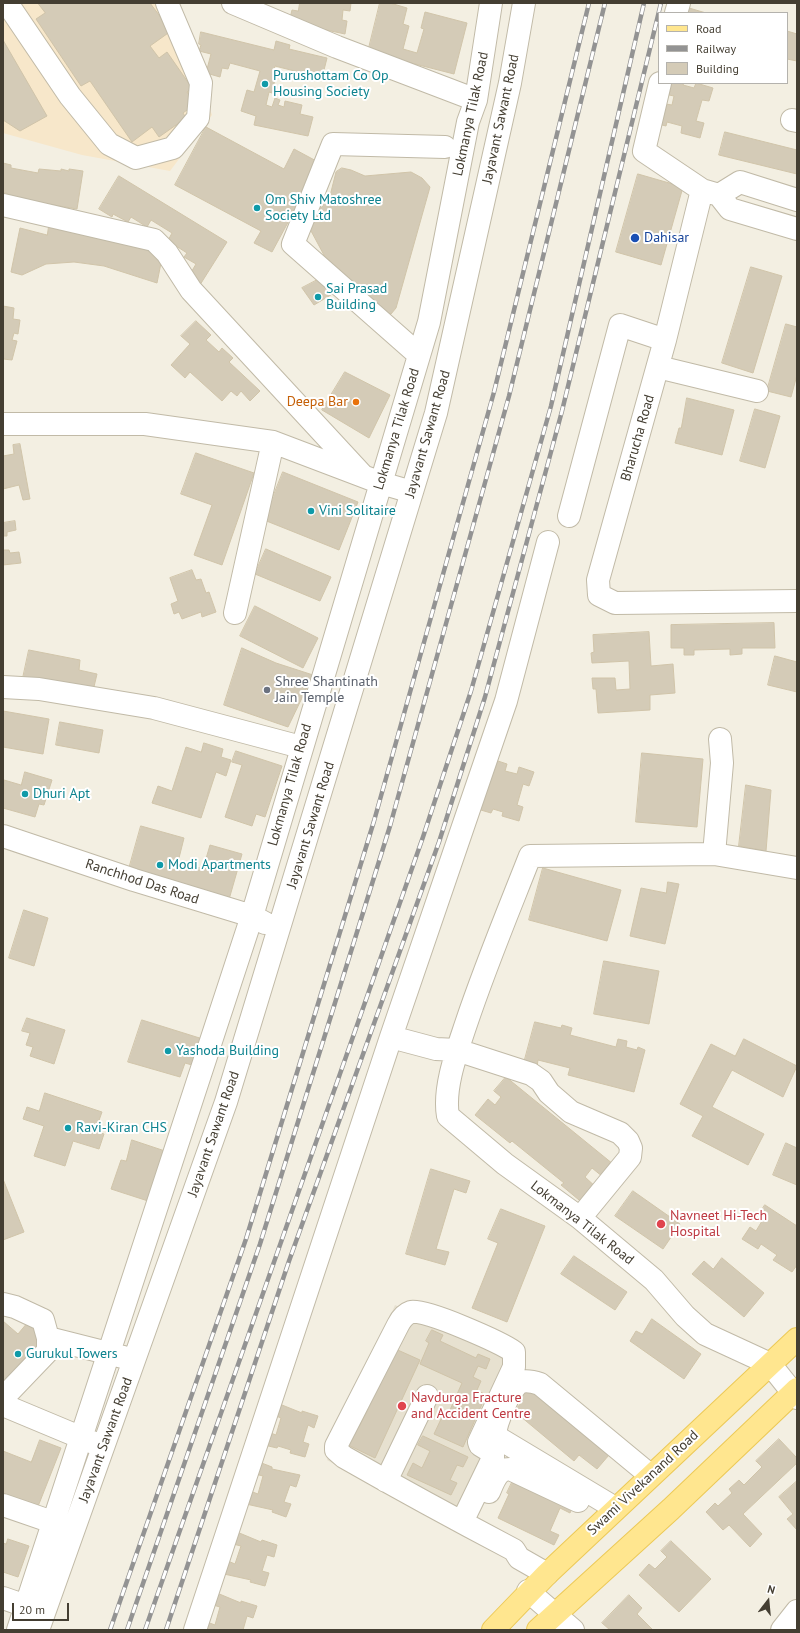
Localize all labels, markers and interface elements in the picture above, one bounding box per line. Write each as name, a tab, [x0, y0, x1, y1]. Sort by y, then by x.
legend	[658, 12, 788, 84]
text: Road	[696, 21, 721, 36]
text: Railway	[696, 41, 736, 56]
street label: Lokmanya Tilak Road	[450, 50, 492, 178]
street label: Jayavant Sawant Road	[479, 53, 523, 185]
text: Building	[696, 61, 739, 76]
place label: Purushottam Co Op Housing Society	[273, 68, 389, 100]
marker: Purushottam Co Op Housing Society	[260, 79, 270, 89]
place label: Om Shiv Matoshree Society Ltd	[265, 192, 382, 224]
marker: Om Shiv Matoshree Society Ltd	[252, 203, 262, 213]
place label: Dahisar	[644, 230, 689, 246]
marker: Dahisar	[629, 232, 641, 244]
place label: Sai Prasad Building	[326, 281, 387, 314]
marker: Sai Prasad Building	[313, 292, 323, 302]
street label: Lokmanya Tilak Road	[370, 366, 424, 492]
street label: Jayavant Sawant Road	[402, 368, 454, 500]
street label: Bharucha Road	[618, 393, 658, 483]
place label: Deepa Bar	[287, 394, 348, 410]
marker: Deepa Bar	[351, 397, 361, 407]
place label: Vini Solitaire	[319, 503, 396, 519]
marker: Vini Solitaire	[306, 506, 316, 516]
place label: Shree Shantinath Jain Temple	[275, 674, 378, 706]
marker: Shree Shantinath Jain Temple	[262, 685, 272, 695]
street label: Lokmanya Tilak Road	[265, 722, 315, 848]
street label: Jayavant Sawant Road	[284, 760, 338, 890]
place label: Dhuri Apt	[33, 786, 90, 802]
marker: Dhuri Apt	[20, 789, 30, 799]
street label: Ranchhod Das Road	[83, 856, 201, 908]
place label: Modi Apartments	[168, 857, 271, 873]
marker: Modi Apartments	[155, 860, 165, 870]
place label: Yashoda Building	[176, 1043, 279, 1059]
marker: Yashoda Building	[163, 1046, 173, 1056]
street label: Jayavant Sawant Road	[185, 1069, 243, 1199]
place label: Ravi-Kiran CHS	[76, 1120, 167, 1136]
marker: Ravi-Kiran CHS	[63, 1123, 73, 1133]
street label: Lokmanya Tilak Road	[527, 1177, 637, 1269]
place label: Navneet Hi-Tech Hospital	[670, 1208, 767, 1240]
marker: Navneet Hi-Tech Hospital	[655, 1218, 667, 1230]
place label: Gurukul Towers	[26, 1346, 118, 1362]
marker: Gurukul Towers	[13, 1349, 23, 1359]
street label: Jayavant Sawant Road	[76, 1375, 136, 1505]
place label: Navdurga Fracture and Accident Centre	[411, 1390, 531, 1422]
marker: Navdurga Fracture and Accident Centre	[396, 1400, 408, 1412]
street label: Swami Vivekanand Road	[584, 1427, 702, 1539]
north arrow	[748, 1581, 788, 1621]
text: N	[766, 1582, 777, 1597]
scale bar	[14, 1595, 71, 1621]
text: 20 m	[19, 1602, 45, 1617]

